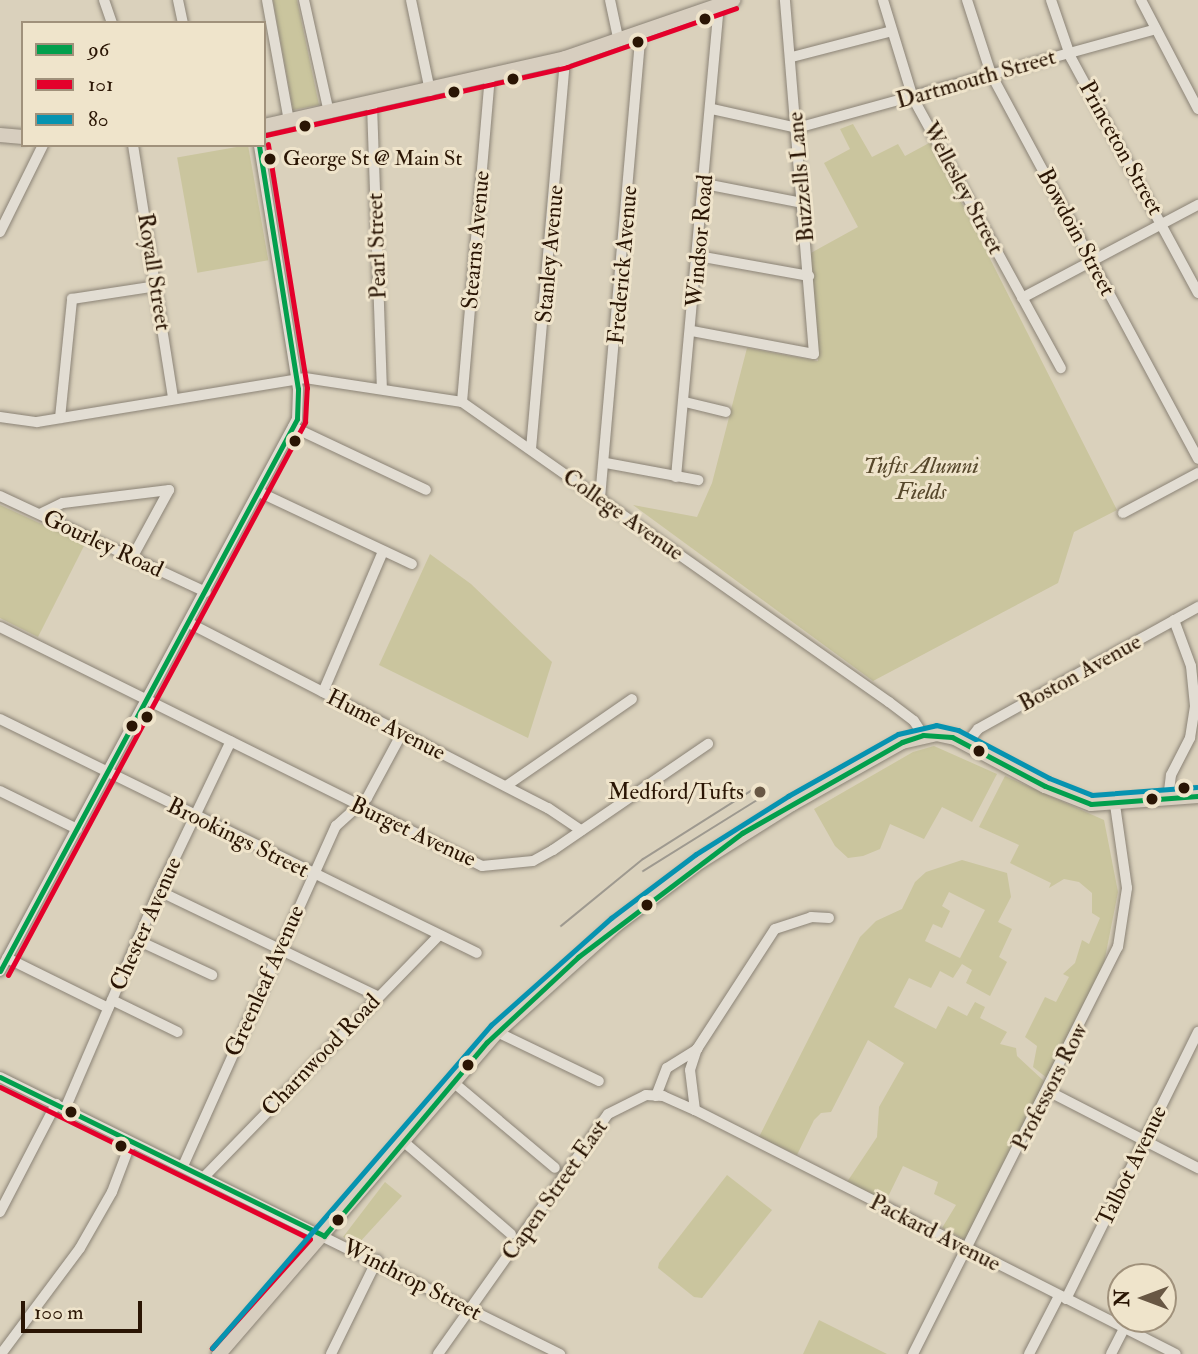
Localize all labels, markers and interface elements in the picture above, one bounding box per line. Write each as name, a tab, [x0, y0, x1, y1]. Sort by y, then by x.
unlabelled marker	[698, 12, 712, 26]
legend	[21, 21, 266, 147]
unlabelled marker	[631, 35, 645, 49]
text: 96	[88, 36, 109, 63]
street label: Dartmouth Street	[893, 43, 1059, 115]
text: 101	[88, 71, 114, 98]
unlabelled marker	[506, 72, 520, 86]
street label: Princeton Street	[1073, 76, 1169, 220]
unlabelled marker	[447, 85, 461, 99]
text: 80	[88, 106, 109, 133]
street label: Buzzells Lane	[782, 111, 820, 243]
street label: Wellesley Street	[917, 117, 1009, 259]
unlabelled marker	[298, 119, 312, 133]
place label: George St @ Main St	[283, 146, 462, 172]
marker: George St @ Main St	[263, 152, 277, 166]
street label: Bowdoin Street	[1031, 163, 1121, 301]
street label: Stearns Avenue	[456, 170, 496, 310]
street label: Windsor Road	[680, 174, 720, 308]
street label: Stanley Avenue	[530, 184, 570, 324]
street label: Frederick Avenue	[602, 184, 644, 346]
street label: Pearl Street	[361, 192, 393, 300]
street label: Royall Street	[131, 211, 177, 333]
unlabelled marker	[288, 434, 302, 448]
park label: Tufts Alumni Fields	[863, 452, 979, 506]
street label: College Avenue	[557, 463, 689, 567]
street label: Gourley Road	[39, 504, 167, 584]
street label: Boston Avenue	[1014, 628, 1146, 718]
street label: Hume Avenue	[322, 683, 450, 767]
unlabelled marker	[140, 710, 154, 724]
unlabelled marker	[125, 719, 139, 733]
unlabelled marker	[972, 744, 986, 758]
place label: Medford/Tufts	[608, 778, 744, 806]
unlabelled marker	[1177, 781, 1191, 795]
marker: Medford/Tufts	[750, 782, 770, 802]
street label: Burget Avenue	[346, 791, 480, 873]
street label: Brookings Street	[163, 792, 313, 884]
unlabelled marker	[1145, 792, 1159, 806]
street label: Chester Avenue	[104, 853, 188, 995]
unlabelled marker	[640, 898, 654, 912]
street label: Greenleaf Avenue	[219, 901, 311, 1061]
street label: Charnwood Road	[256, 988, 386, 1122]
street label: Professors Row	[1006, 1019, 1094, 1155]
unlabelled marker	[461, 1058, 475, 1072]
street label: Talbot Avenue	[1091, 1101, 1173, 1231]
unlabelled marker	[64, 1105, 78, 1119]
street label: Capen Street East	[496, 1114, 614, 1266]
unlabelled marker	[114, 1139, 128, 1153]
street label: Packard Avenue	[865, 1188, 1005, 1278]
unlabelled marker	[331, 1213, 345, 1227]
street label: Winthrop Street	[338, 1233, 486, 1327]
north arrow	[1107, 1263, 1177, 1333]
scale bar	[24, 1288, 145, 1332]
text: N	[1111, 1290, 1135, 1307]
text: 100 m	[34, 1299, 84, 1326]

